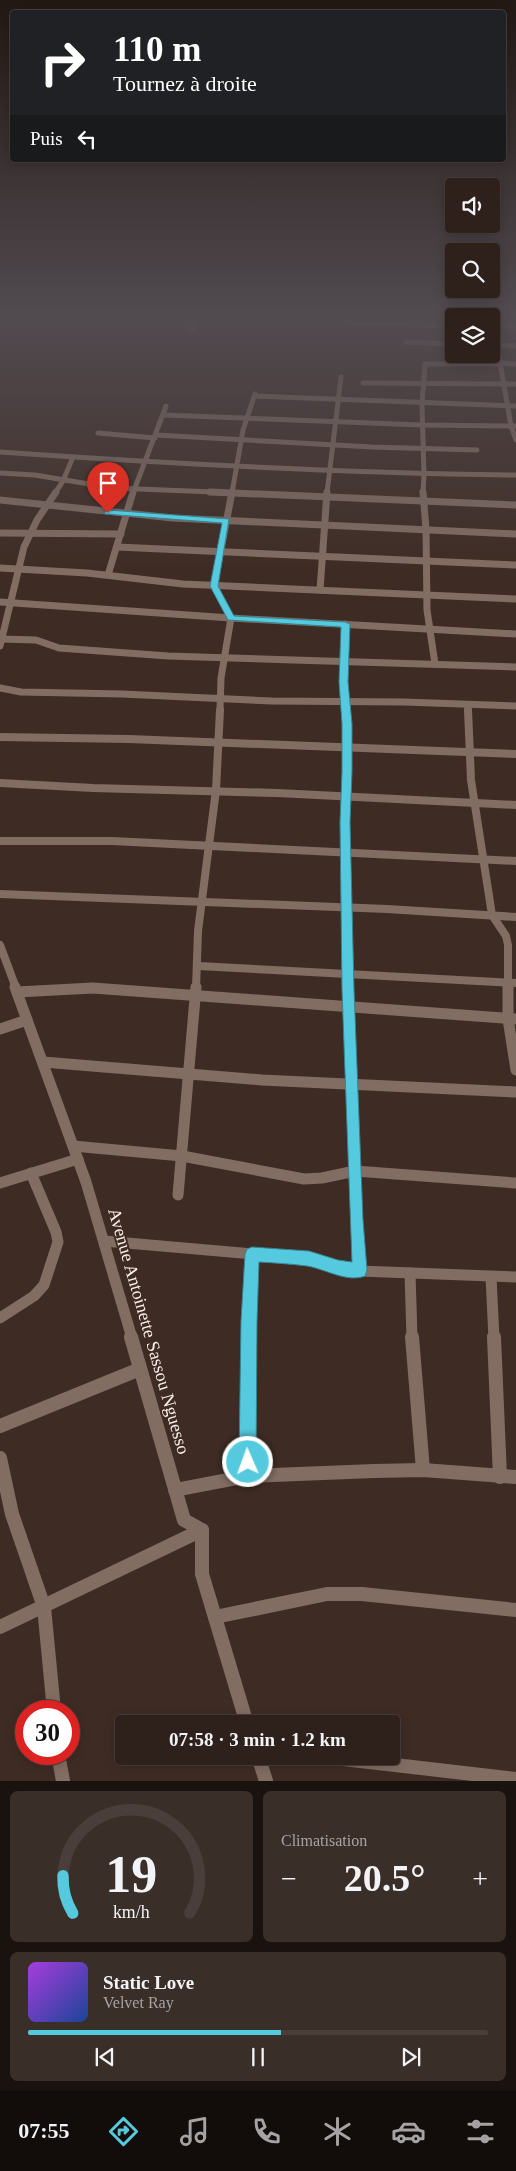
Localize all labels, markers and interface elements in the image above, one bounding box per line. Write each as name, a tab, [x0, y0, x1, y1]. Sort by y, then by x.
icon: right	[30, 30, 95, 95]
text: 110 m	[113, 30, 201, 69]
text: Tournez à droite	[113, 71, 257, 96]
icon: left	[73, 125, 101, 153]
text: Puis	[30, 128, 63, 149]
map controls	[445, 178, 500, 363]
button: sound	[445, 178, 500, 233]
button: search	[445, 243, 500, 298]
button: layers	[445, 308, 500, 363]
pin	[87, 462, 129, 513]
icon: arrive	[94, 469, 122, 497]
street label: Avenue Antoinette Sassou Nguesso	[104, 1206, 194, 1456]
position arrow	[221, 1435, 273, 1487]
speed limit sign: 30	[15, 1700, 80, 1765]
text: 07:58 · 3 min · 1.2 km	[169, 1729, 346, 1750]
text: Climatisation	[281, 1832, 367, 1849]
text: 19	[106, 1846, 158, 1903]
text: 20.5°	[344, 1857, 425, 1899]
text: −	[281, 1863, 297, 1894]
text: +	[472, 1863, 488, 1894]
text: km/h	[113, 1902, 150, 1922]
text: Static Love	[103, 1972, 194, 1993]
text: Velvet Ray	[103, 1994, 174, 2011]
icon: previous	[91, 2043, 119, 2071]
icon: pause	[244, 2043, 272, 2071]
icon: next	[397, 2043, 425, 2071]
icon: directions	[106, 2114, 141, 2149]
icon: music	[177, 2114, 212, 2149]
icon: phone	[249, 2114, 284, 2149]
icon: climate	[320, 2114, 355, 2149]
icon: car	[391, 2114, 426, 2149]
icon: filters	[463, 2114, 498, 2149]
text: 07:55	[18, 2118, 70, 2143]

